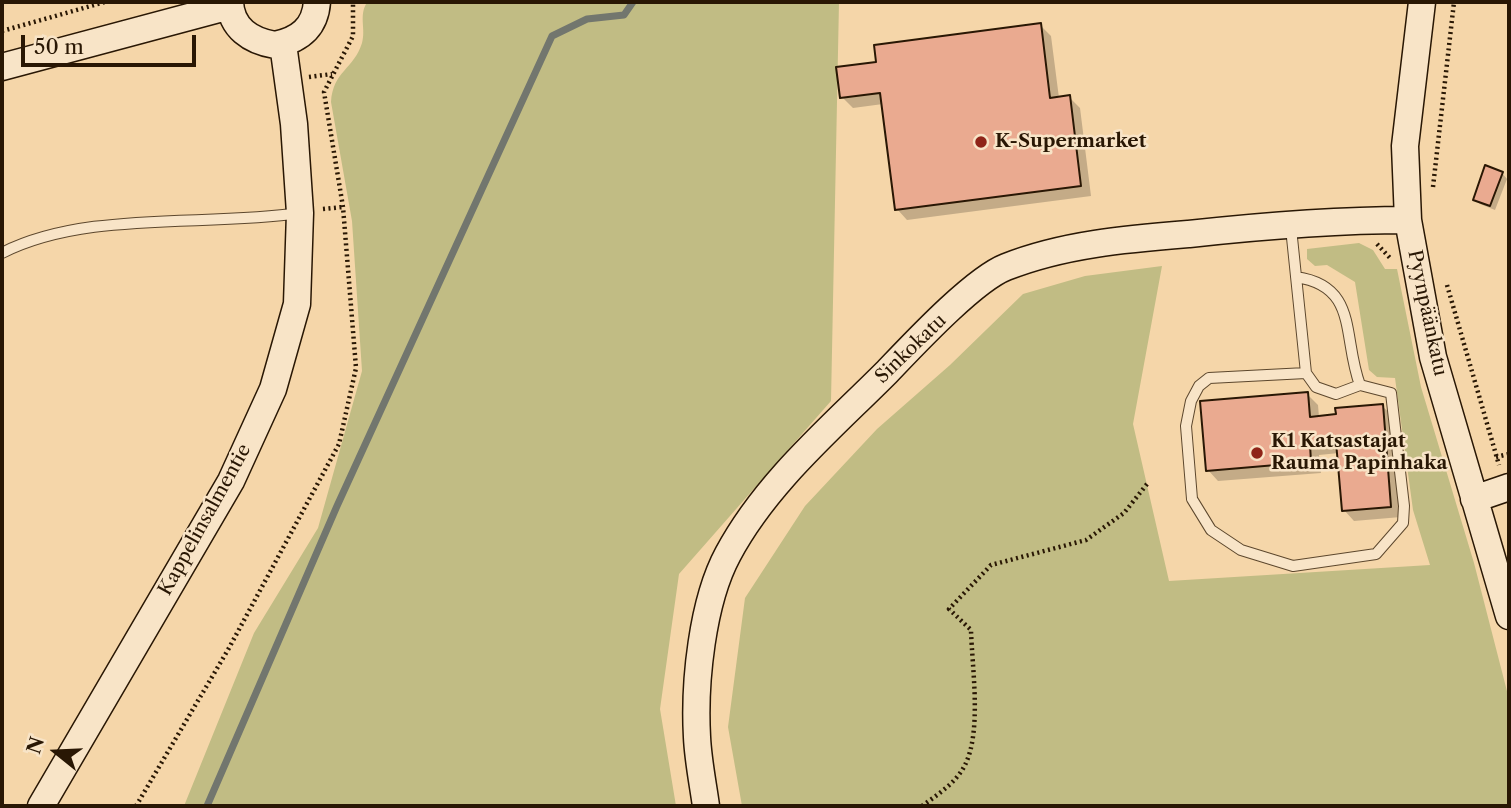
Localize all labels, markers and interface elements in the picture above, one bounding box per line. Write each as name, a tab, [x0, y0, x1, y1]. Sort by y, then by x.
scale bar	[24, 21, 200, 65]
text: 50 m	[34, 34, 84, 59]
place label: K-Supermarket	[995, 131, 1146, 153]
marker: K-Supermarket	[973, 134, 989, 150]
street label: Pyynpäänkatu	[1403, 248, 1451, 378]
street label: Sinkokatu	[871, 310, 951, 388]
place label: K1 Katsastajat Rauma Papinhaka	[1271, 431, 1447, 475]
street label: Kappelinsalmentie	[154, 440, 256, 600]
marker: K1 Katsastajat Rauma Papinhaka	[1249, 445, 1265, 461]
north arrow	[21, 717, 91, 787]
text: N	[22, 734, 49, 757]

